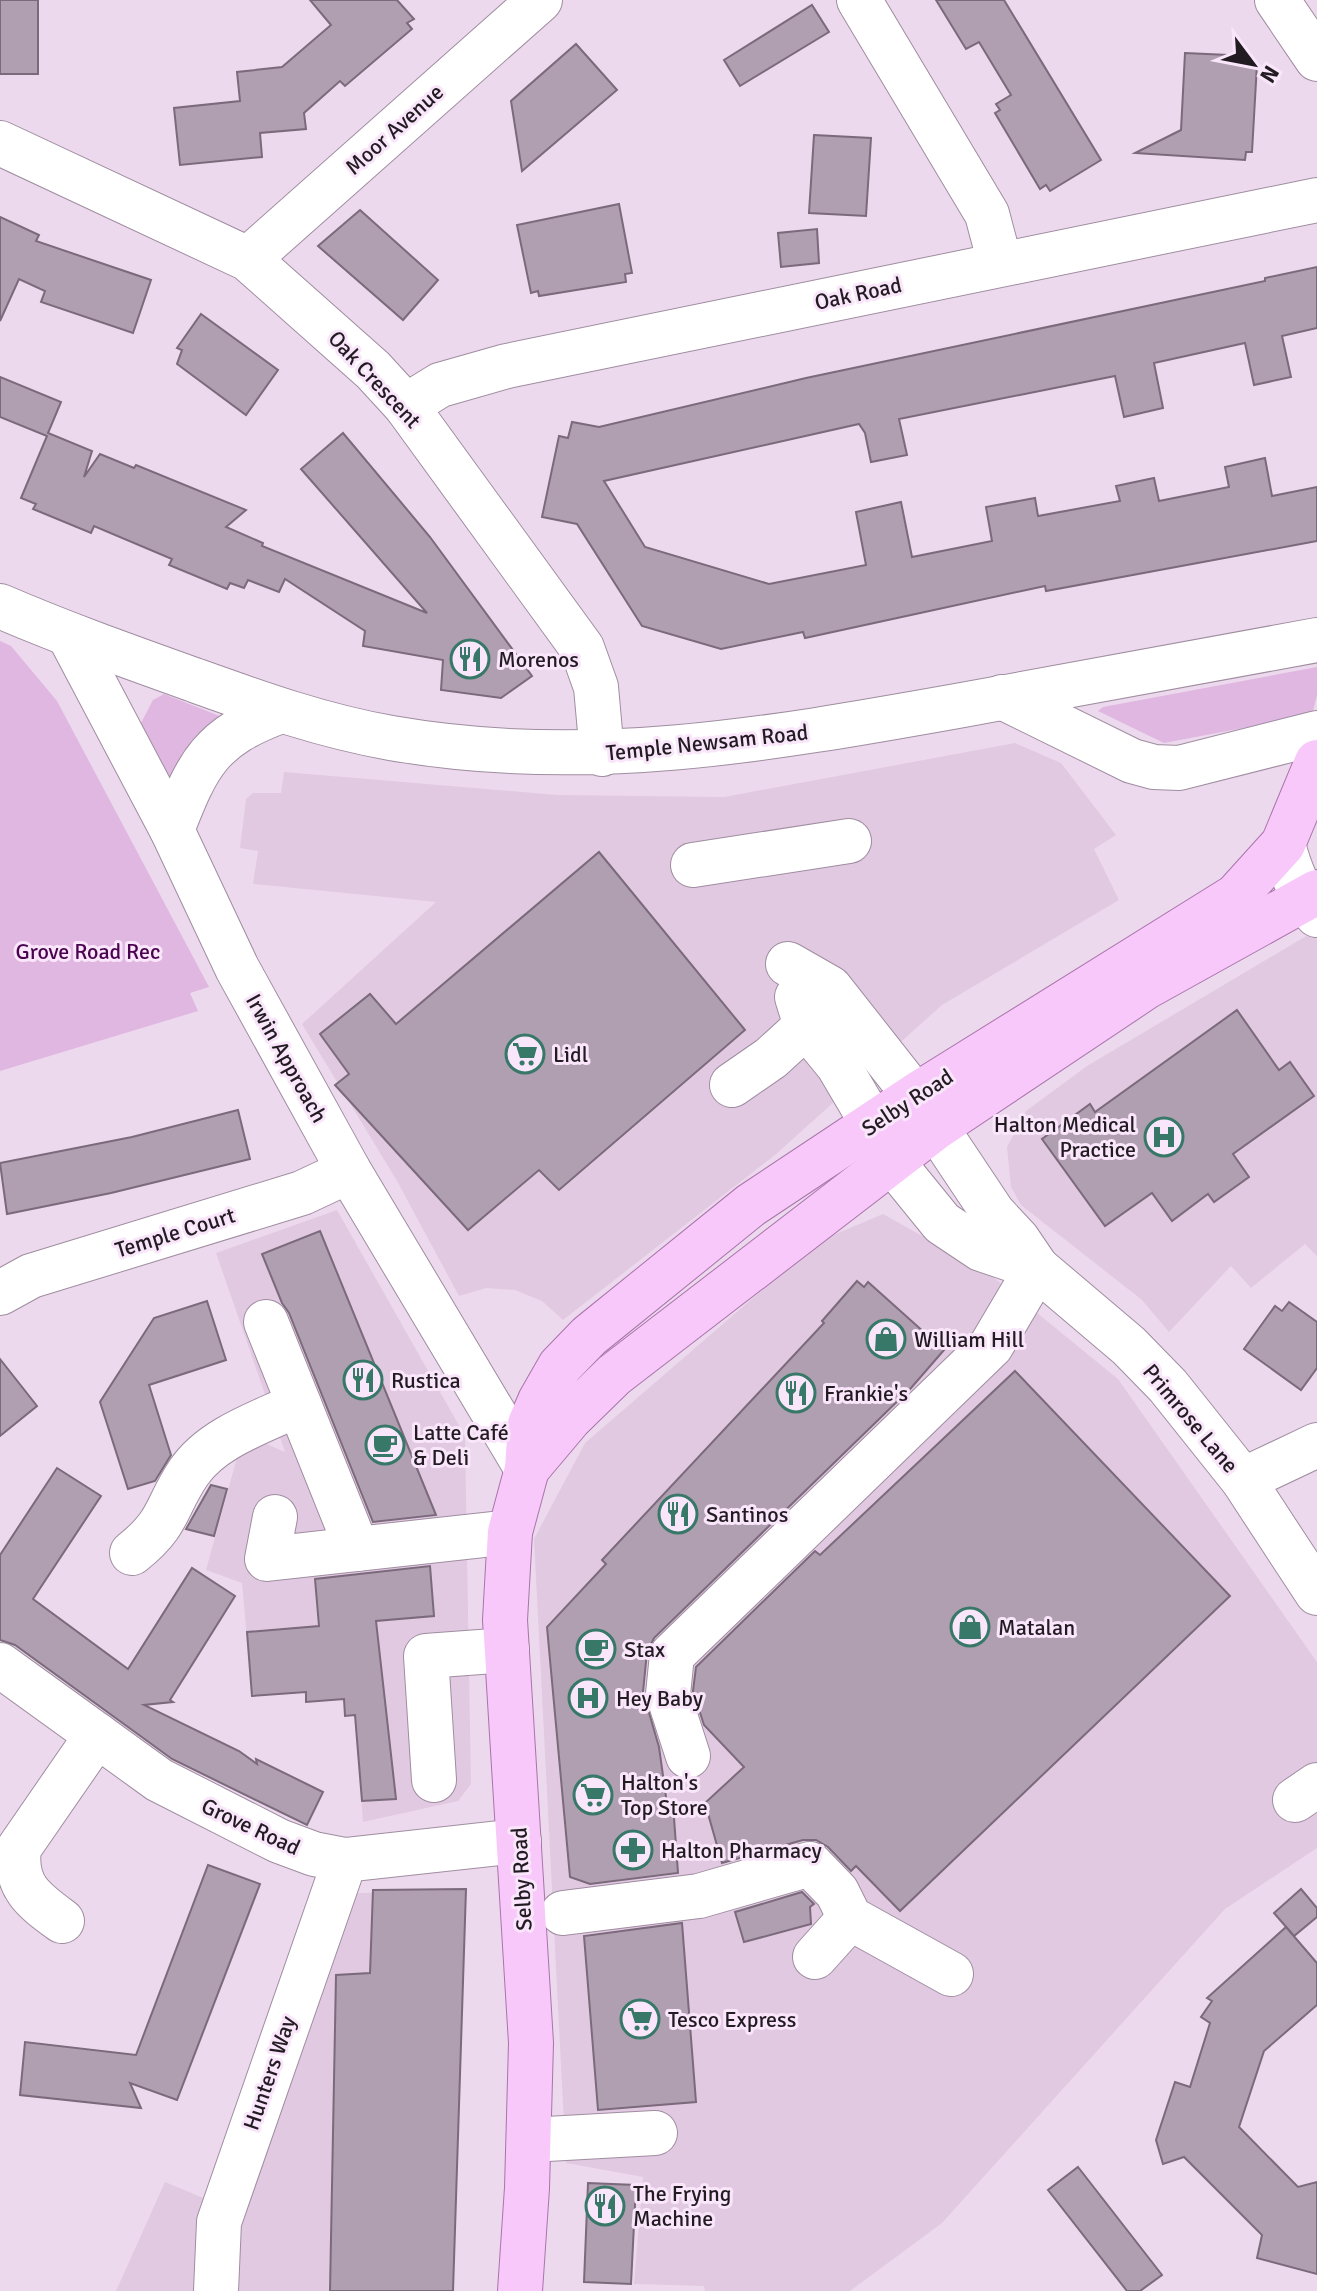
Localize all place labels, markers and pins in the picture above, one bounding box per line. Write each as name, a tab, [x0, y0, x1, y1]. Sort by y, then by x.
restaurant icon: Morenos	[449, 638, 491, 680]
place label: Morenos	[498, 646, 579, 673]
supermarket icon: Lidl	[504, 1033, 546, 1075]
place label: Lidl	[553, 1041, 588, 1068]
place label: Halton Medical Practice	[994, 1111, 1136, 1163]
hospital icon: Halton Medical Practice	[1143, 1116, 1185, 1158]
shop icon: William Hill	[865, 1318, 907, 1360]
place label: William Hill	[914, 1326, 1024, 1353]
restaurant icon: Rustica	[342, 1359, 384, 1401]
place label: Rustica	[391, 1367, 461, 1394]
restaurant icon: Frankie's	[775, 1372, 817, 1414]
place label: Frankie's	[824, 1380, 908, 1407]
place label: Latte Café & Deli	[413, 1419, 509, 1471]
cafe icon: Latte Café & Deli	[364, 1424, 406, 1466]
restaurant icon: Santinos	[657, 1493, 699, 1535]
place label: Santinos	[706, 1501, 788, 1528]
shop icon: Matalan	[949, 1606, 991, 1648]
place label: Matalan	[998, 1614, 1075, 1641]
cafe icon: Stax	[575, 1628, 617, 1670]
place label: Stax	[624, 1636, 665, 1663]
hospital icon: Hey Baby	[567, 1677, 609, 1719]
place label: Hey Baby	[616, 1685, 704, 1712]
place label: Halton's Top Store	[621, 1769, 708, 1821]
supermarket icon: Halton's Top Store	[572, 1774, 614, 1816]
pharmacy icon: Halton Pharmacy	[612, 1829, 654, 1871]
place label: Halton Pharmacy	[661, 1837, 823, 1864]
supermarket icon: Tesco Express	[619, 1998, 661, 2040]
place label: Tesco Express	[668, 2006, 796, 2033]
place label: The Frying Machine	[633, 2180, 731, 2232]
restaurant icon: The Frying Machine	[584, 2185, 626, 2227]

